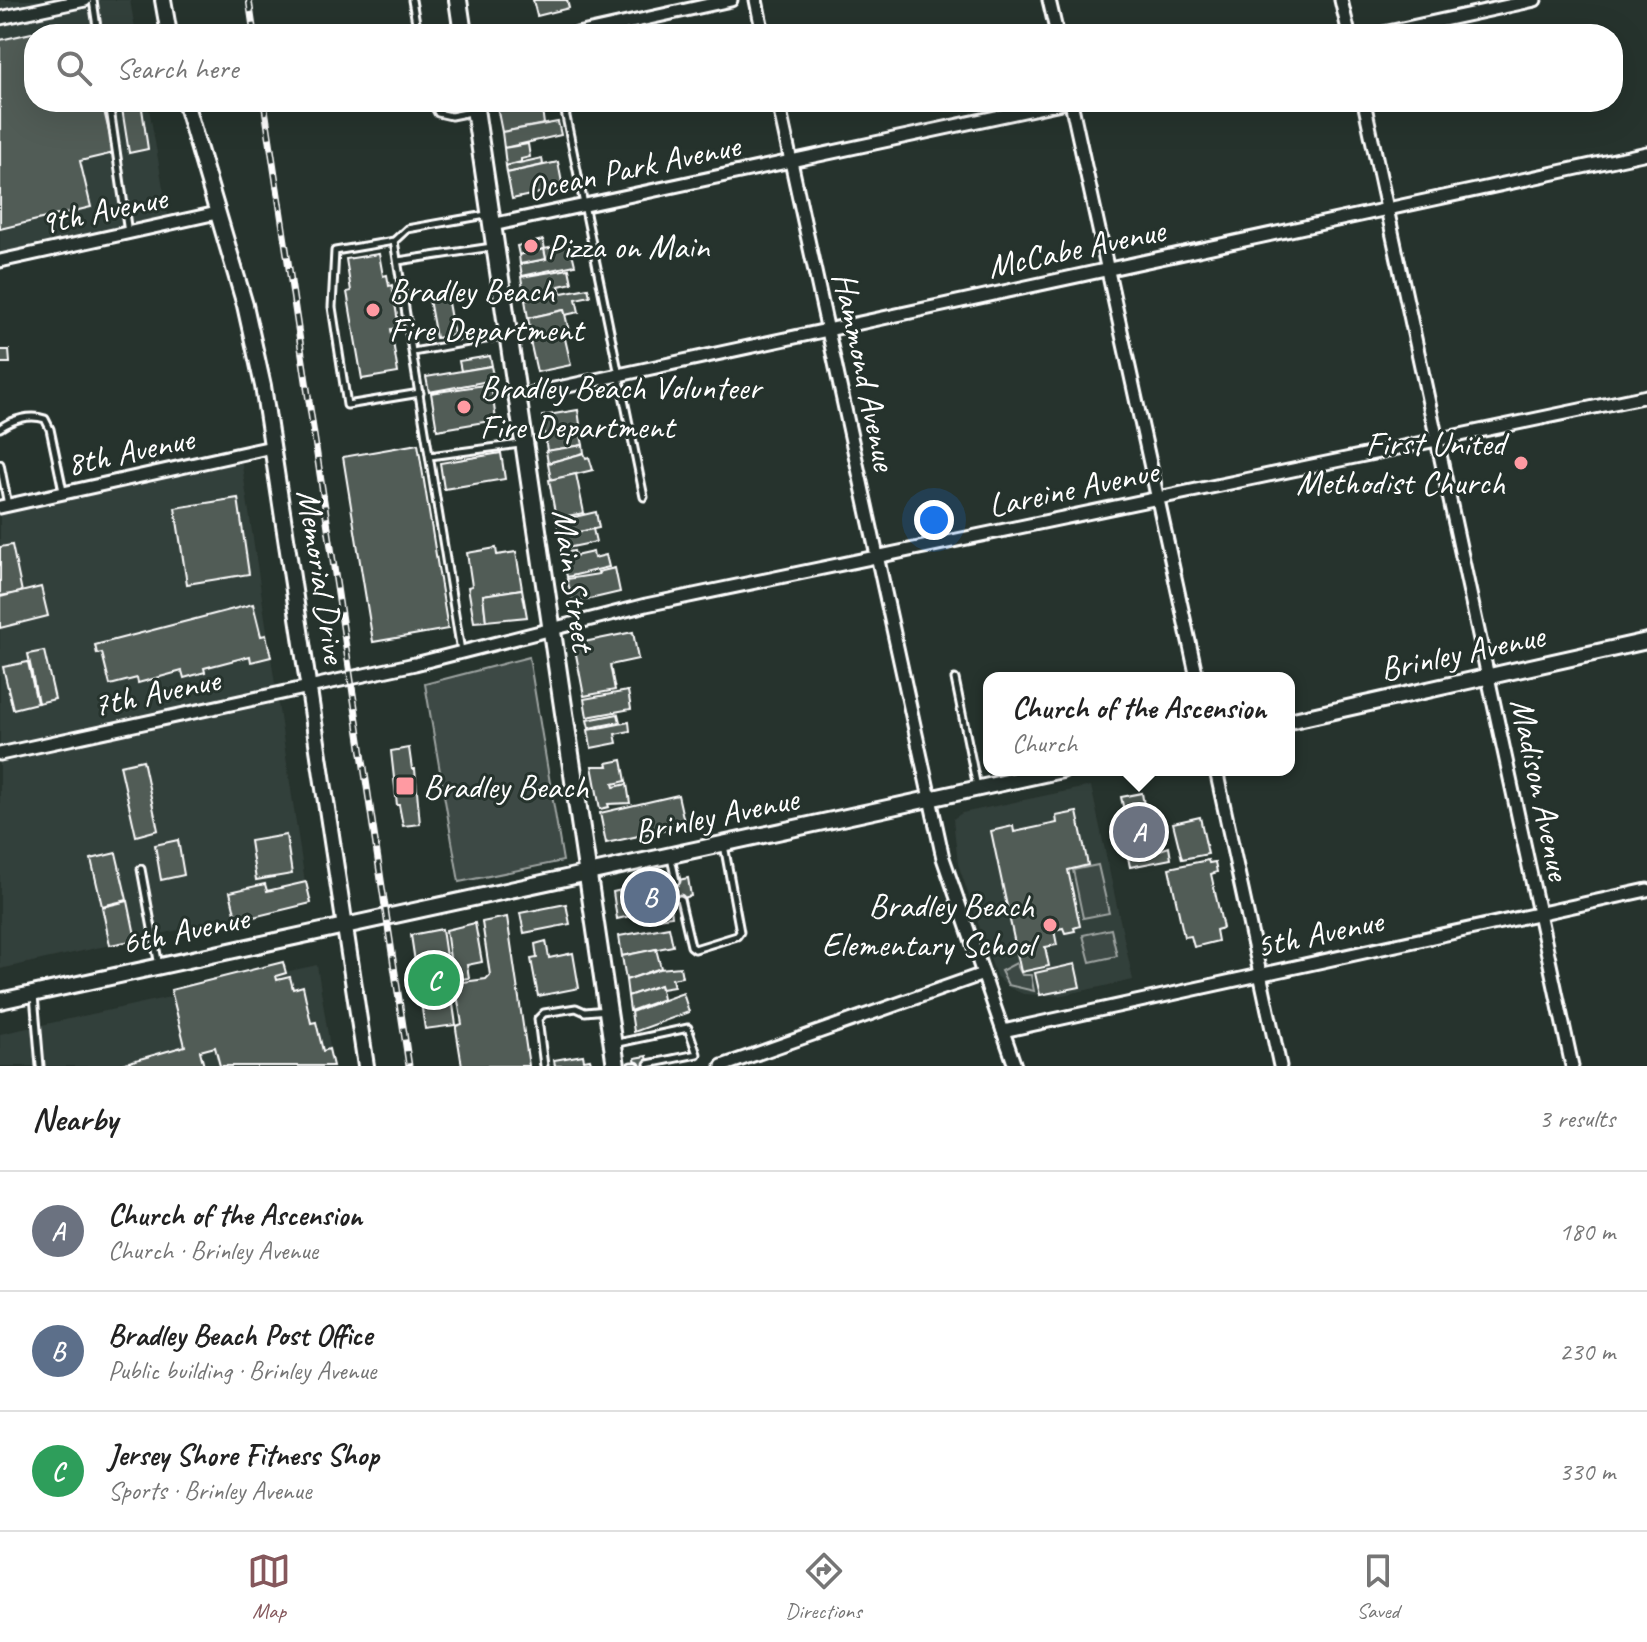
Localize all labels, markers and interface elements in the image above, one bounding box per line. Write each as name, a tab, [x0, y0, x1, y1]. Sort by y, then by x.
search box	[24, 24, 1623, 112]
icon: search	[52, 46, 96, 90]
text: Search here	[116, 49, 238, 87]
street label: Ocean Park Avenue	[523, 123, 745, 211]
street label: 9th Avenue	[36, 175, 172, 244]
street label: McCabe Avenue	[984, 208, 1170, 288]
place label: Pizza on Main	[547, 225, 711, 268]
marker: Pizza on Main	[522, 237, 540, 255]
street label: Hammond Avenue	[823, 268, 907, 476]
place label: Bradley Beach Fire Department	[389, 269, 587, 351]
marker: Bradley Beach Fire Department	[364, 301, 382, 319]
place label: Bradley Beach Volunteer Fire Department	[480, 366, 764, 448]
marker: Bradley Beach Volunteer Fire Department	[455, 398, 473, 416]
street label: 8th Avenue	[63, 416, 199, 485]
place label: First United Methodist Church	[1296, 422, 1510, 504]
street label: Lareine Avenue	[984, 448, 1164, 527]
marker: First United Methodist Church	[1512, 454, 1530, 472]
street label: Memorial Drive	[287, 486, 357, 668]
your location	[914, 500, 954, 540]
street label: Main Street	[543, 506, 606, 657]
street label: Brinley Avenue	[1376, 613, 1550, 690]
street label: 7th Avenue	[89, 657, 225, 726]
popup	[983, 672, 1295, 776]
text: Church of the Ascension	[1012, 689, 1266, 727]
street label: Madison Avenue	[1501, 694, 1582, 886]
text: Church	[1012, 727, 1077, 760]
place label: Bradley Beach	[423, 765, 589, 808]
marker: Bradley Beach	[394, 775, 416, 797]
street label: Brinley Avenue	[630, 776, 804, 853]
pin: A	[1113, 802, 1165, 862]
pin: B	[624, 867, 676, 927]
place label: Bradley Beach Elementary School	[822, 884, 1040, 966]
street label: 6th Avenue	[118, 895, 254, 964]
street label: 5th Avenue	[1252, 898, 1388, 967]
marker: Bradley Beach Elementary School	[1041, 916, 1059, 934]
pin: C	[408, 950, 460, 1010]
text: Nearby	[32, 1097, 118, 1140]
text: 3 results	[1539, 1102, 1615, 1135]
text: Church of the Ascension	[108, 1196, 362, 1234]
text: A	[51, 1215, 65, 1248]
text: 180 m	[1559, 1215, 1615, 1248]
text: Church · Brinley Avenue	[108, 1234, 318, 1267]
text: Bradley Beach Post Office	[108, 1316, 372, 1354]
text: B	[51, 1335, 65, 1368]
text: 230 m	[1559, 1335, 1615, 1368]
text: Public building · Brinley Avenue	[108, 1354, 376, 1387]
text: Jersey Shore Fitness Shop	[108, 1436, 379, 1474]
text: C	[52, 1455, 64, 1488]
text: 330 m	[1559, 1455, 1615, 1488]
text: Sports · Brinley Avenue	[108, 1474, 311, 1507]
tab: Map	[247, 1549, 291, 1625]
tab: Directions	[785, 1549, 862, 1625]
tab: Saved	[1356, 1549, 1400, 1625]

